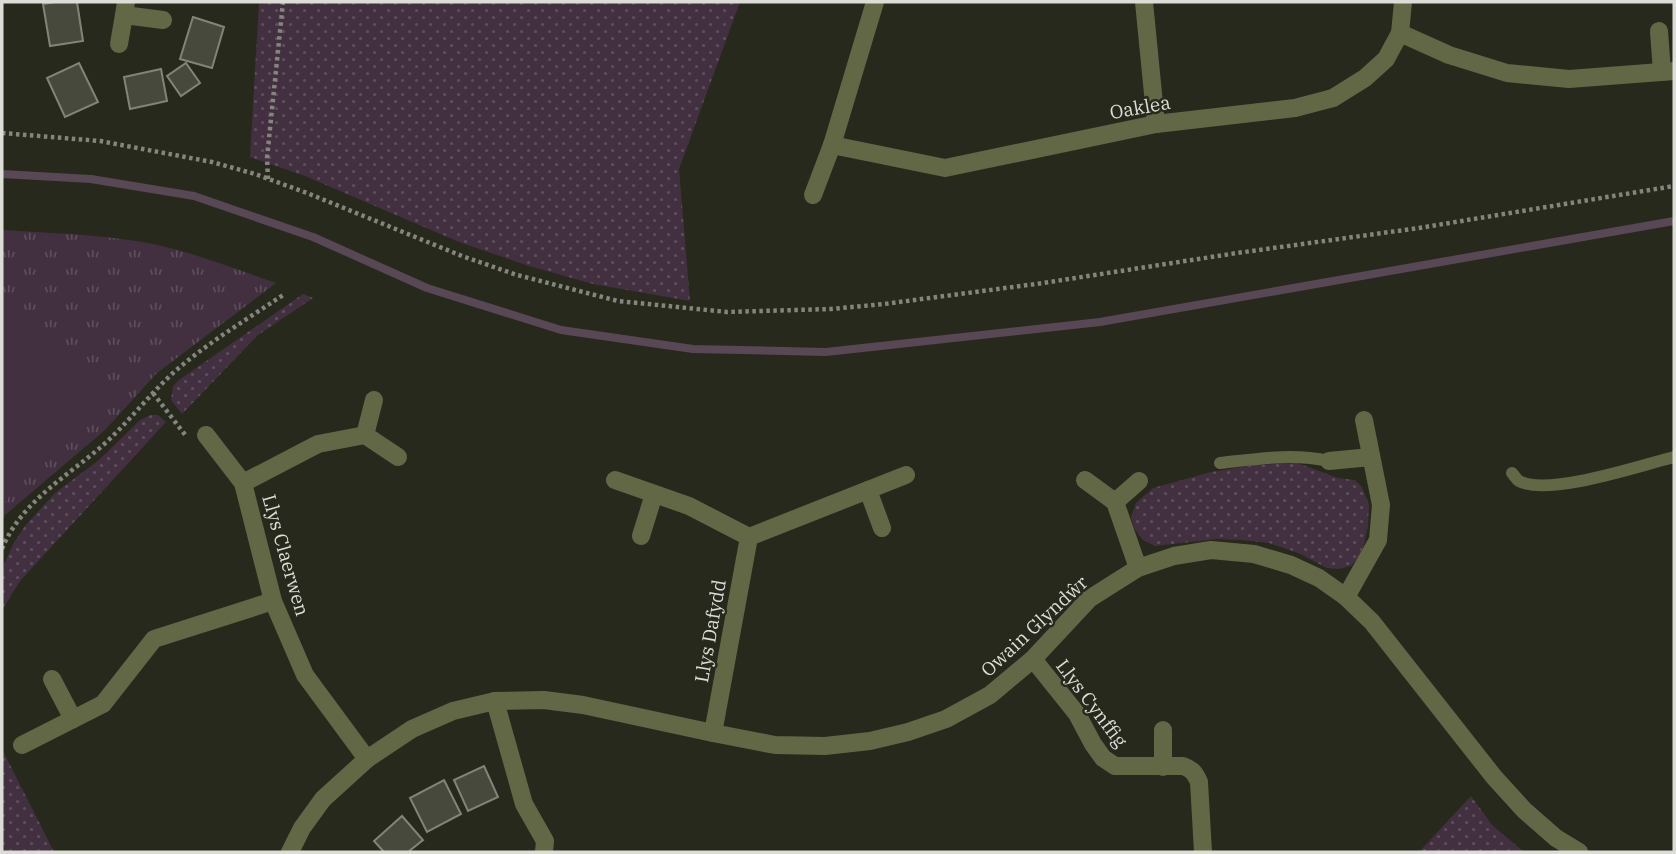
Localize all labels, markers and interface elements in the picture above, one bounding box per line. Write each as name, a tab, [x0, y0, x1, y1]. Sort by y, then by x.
street label: Oaklea	[1108, 90, 1172, 124]
street label: Llys Claerwen	[257, 492, 315, 618]
street label: Owain Glyndŵr	[975, 570, 1093, 682]
street label: Llys Dafydd	[689, 578, 731, 684]
street label: Llys Cynffig	[1051, 654, 1133, 752]

